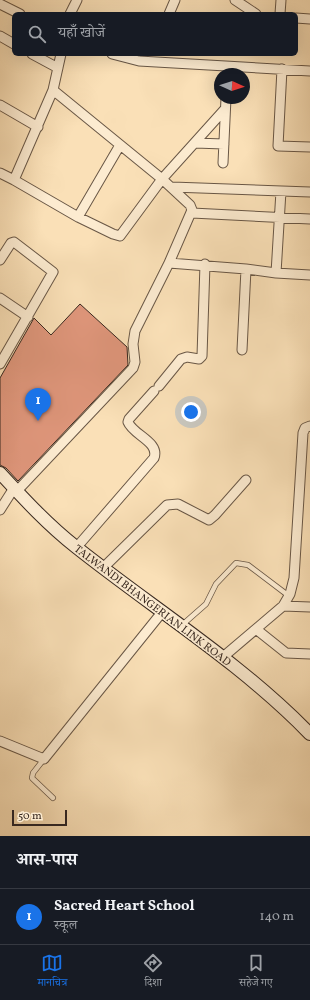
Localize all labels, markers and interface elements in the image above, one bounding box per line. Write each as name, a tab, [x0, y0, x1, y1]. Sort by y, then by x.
search box	[12, 12, 298, 56]
icon: search	[26, 23, 48, 45]
text: यहाँ खोजें	[58, 23, 105, 44]
north arrow	[214, 68, 250, 104]
pin: 1	[25, 388, 51, 421]
your location	[181, 402, 201, 422]
street label: TALWANDI BHANGERIAN LINK ROAD	[70, 542, 234, 670]
scale bar	[12, 808, 67, 827]
text: 50 m	[18, 809, 42, 824]
text: आस-पास	[16, 849, 77, 872]
text: Sacred Heart School	[54, 896, 195, 917]
text: 1	[26, 908, 32, 926]
text: 140 m	[260, 908, 294, 926]
text: स्कूल	[54, 917, 77, 935]
tab: मानचित्र	[37, 952, 67, 993]
tab: दिशा	[142, 952, 164, 993]
tab: सहेजे गए	[239, 952, 273, 993]

